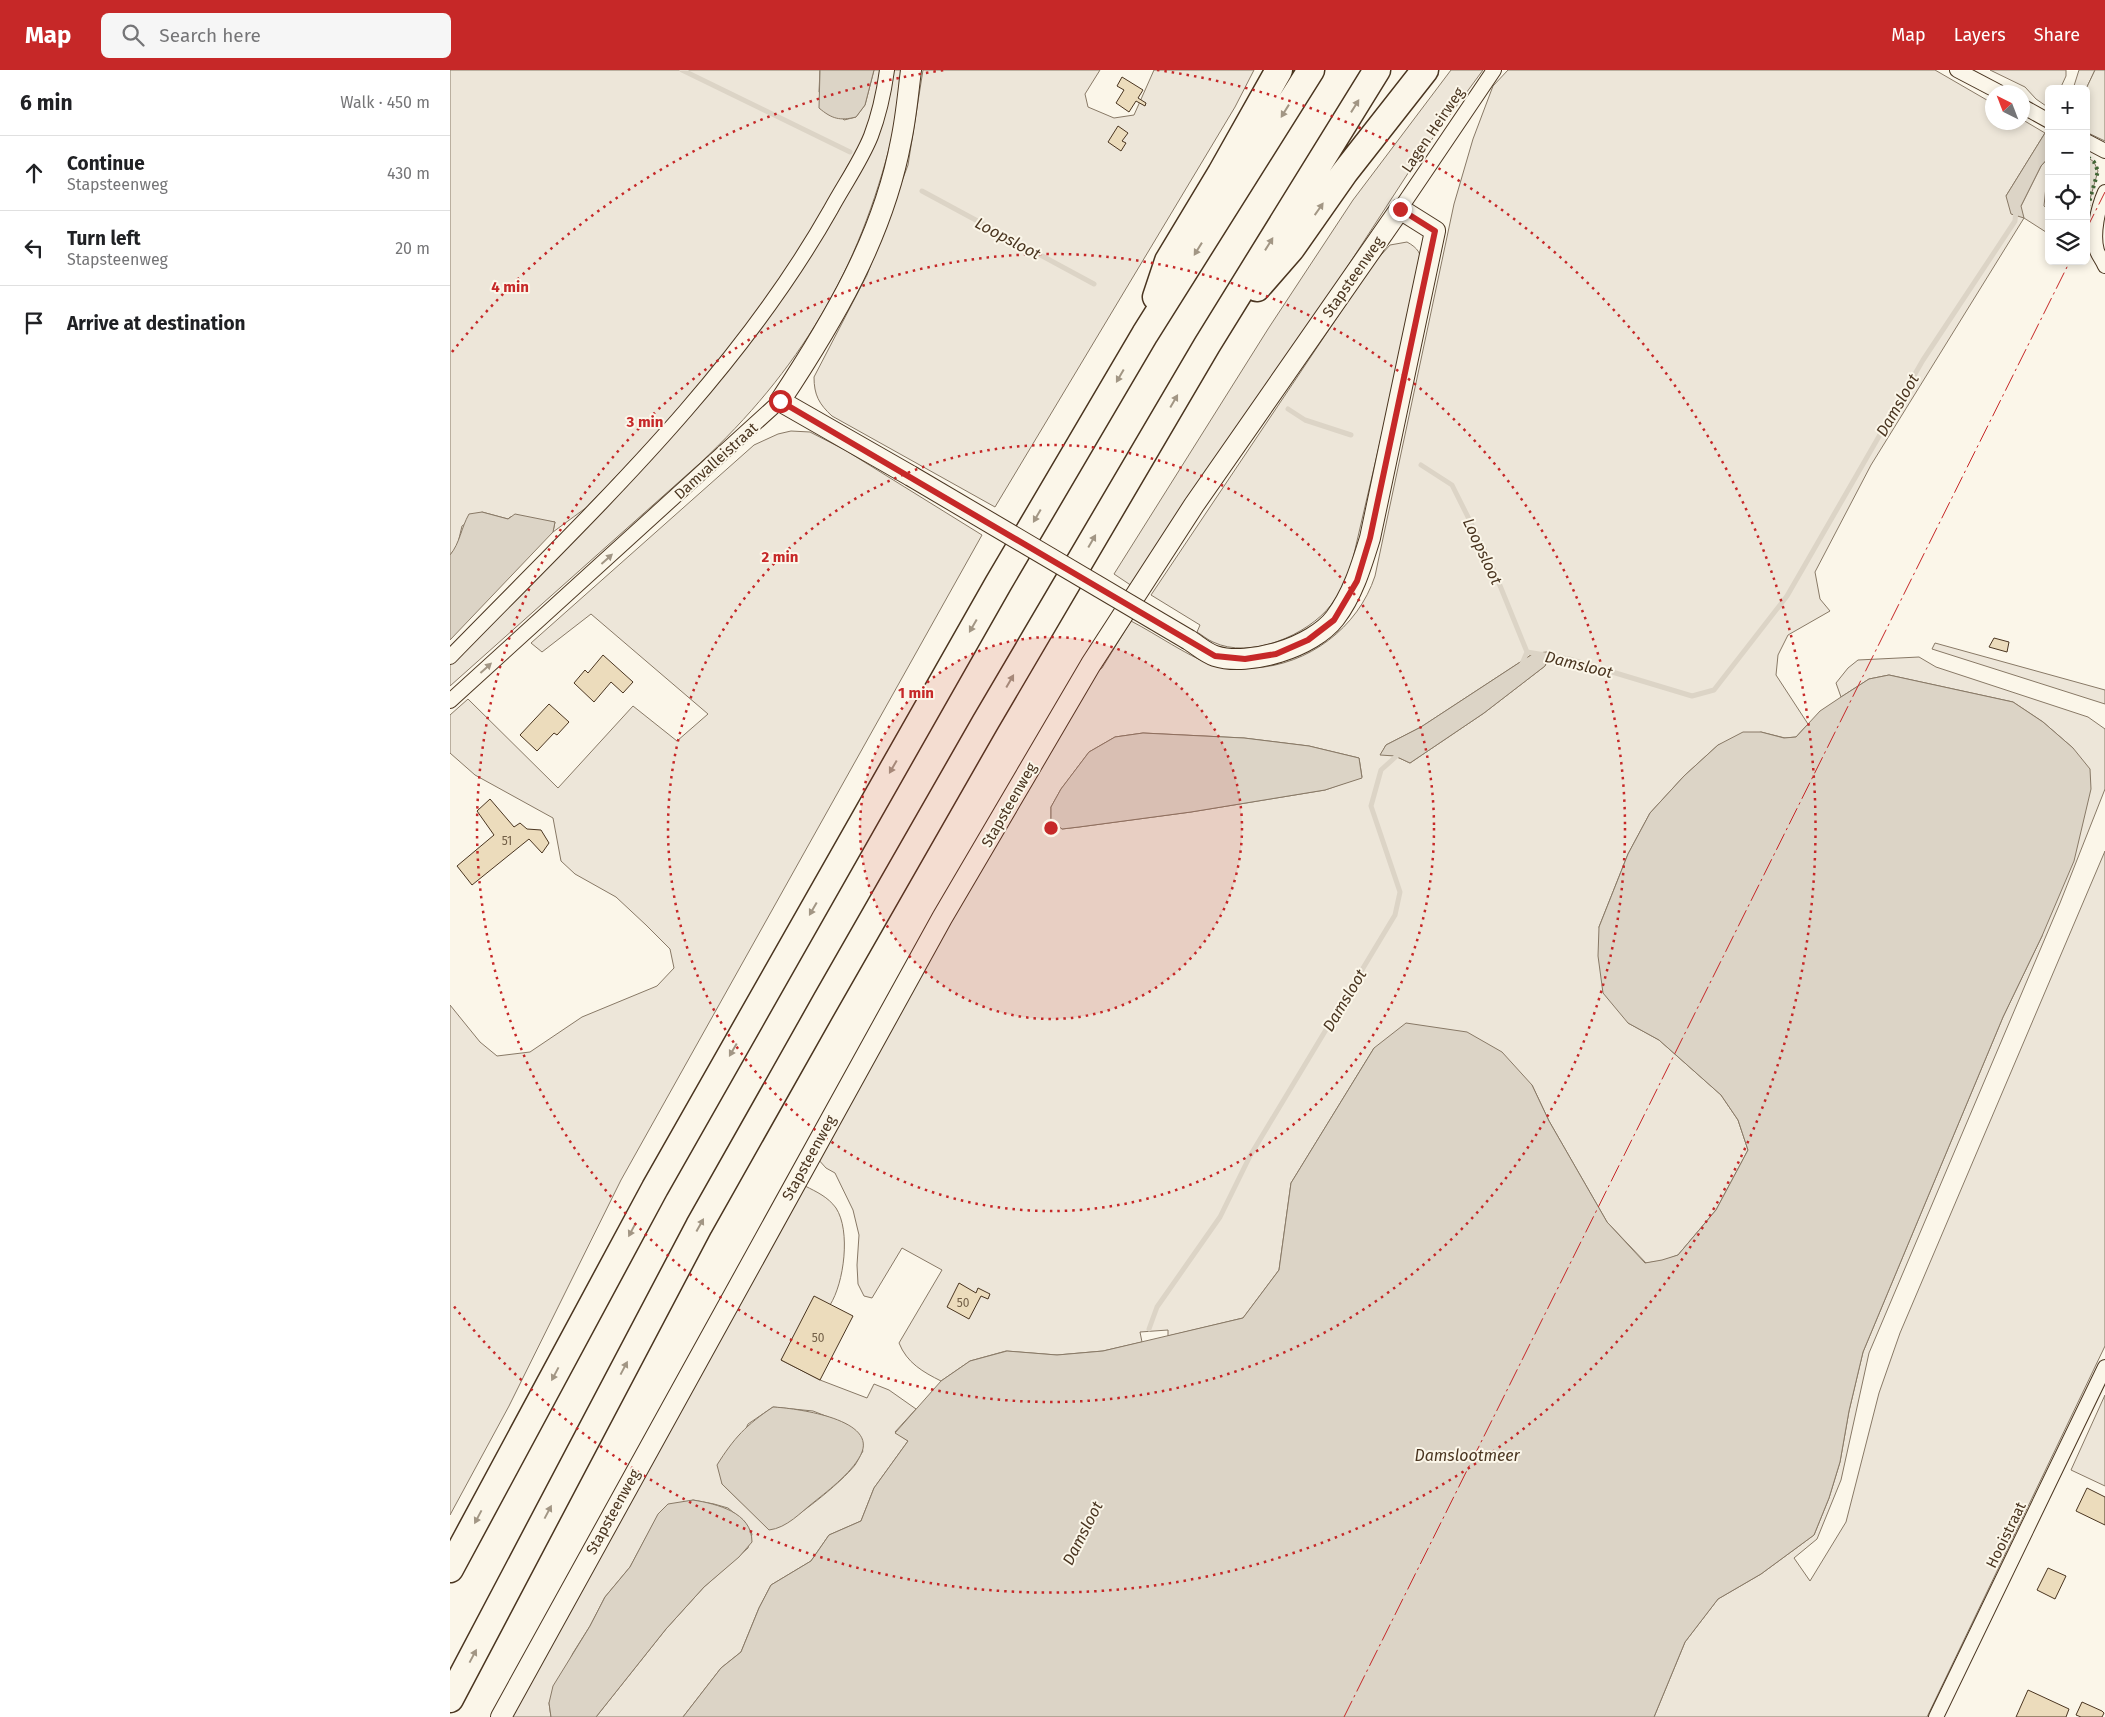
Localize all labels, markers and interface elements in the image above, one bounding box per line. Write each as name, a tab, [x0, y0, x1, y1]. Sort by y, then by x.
search box	[101, 13, 451, 58]
text: Map	[25, 21, 71, 49]
icon: search	[119, 21, 147, 49]
text: Search here	[159, 24, 261, 47]
text: Map	[1891, 24, 1926, 46]
text: Layers	[1954, 24, 2006, 46]
text: Share	[2034, 24, 2080, 46]
street label: Lagen Heirweg	[1398, 84, 1468, 176]
north arrow	[1985, 85, 2030, 130]
map controls	[2045, 85, 2090, 265]
button: +	[2045, 85, 2090, 130]
text: 6 min	[20, 90, 73, 116]
text: Walk · 450 m	[340, 93, 430, 112]
one-way arrow	[1350, 99, 1359, 113]
one-way arrow	[1280, 105, 1289, 118]
button: −	[2045, 130, 2090, 175]
text: Continue	[67, 152, 145, 175]
icon: ahead	[20, 159, 48, 187]
text: 430 m	[387, 164, 430, 183]
text: Stapsteenweg	[67, 175, 168, 194]
button: locate	[2045, 175, 2090, 220]
route end	[1389, 198, 1412, 221]
one-way arrow	[1314, 202, 1324, 216]
water label: Loopsloot	[972, 213, 1044, 264]
button: layers	[2045, 220, 2090, 265]
text: Turn left	[67, 227, 141, 250]
street label: Stapsteenweg	[1318, 233, 1388, 321]
icon: left	[20, 234, 48, 262]
one-way arrow	[1265, 238, 1274, 251]
text: 20 m	[395, 239, 430, 258]
one-way arrow	[1193, 242, 1203, 255]
text: Stapsteenweg	[67, 250, 168, 269]
text: 4 min	[491, 278, 529, 296]
icon: arrive	[20, 309, 48, 337]
text: Arrive at destination	[67, 312, 246, 335]
one-way arrow	[1115, 369, 1124, 382]
water label: Damsloot	[1872, 370, 1923, 440]
route start	[769, 390, 792, 413]
one-way arrow	[1170, 393, 1178, 408]
text: 3 min	[626, 413, 663, 431]
street label: Damvalleistraat	[671, 418, 762, 503]
one-way arrow	[1033, 509, 1042, 522]
water label: Loopsloot	[1459, 515, 1506, 588]
one-way arrow	[1087, 534, 1096, 547]
text: 2 min	[762, 548, 798, 566]
one-way arrow	[600, 554, 613, 565]
one-way arrow	[969, 619, 978, 633]
water label: Damsloot	[1543, 647, 1615, 682]
one-way arrow	[480, 663, 493, 674]
one-way arrow	[1005, 675, 1014, 688]
text: 1 min	[898, 684, 934, 702]
street label: Stapsteenweg	[978, 759, 1041, 850]
one-way arrow	[889, 761, 898, 774]
centre of rings	[1042, 819, 1060, 837]
house number: 51	[502, 834, 512, 848]
one-way arrow	[809, 902, 818, 915]
water label: Damsloot	[1319, 966, 1370, 1035]
one-way arrow	[729, 1043, 737, 1057]
street label: Stapsteenweg	[778, 1112, 840, 1204]
one-way arrow	[696, 1217, 704, 1232]
one-way arrow	[628, 1223, 636, 1238]
house number: 50	[957, 1296, 970, 1310]
house number: 50	[812, 1331, 825, 1345]
one-way arrow	[620, 1361, 628, 1376]
one-way arrow	[551, 1366, 559, 1381]
water label: Damslootmeer	[1414, 1446, 1520, 1465]
street label: Stapsteenweg	[582, 1466, 644, 1558]
water label: Damsloot	[1058, 1498, 1107, 1568]
street label: Hooistraat	[1982, 1498, 2030, 1571]
one-way arrow	[544, 1505, 553, 1519]
one-way arrow	[474, 1509, 482, 1524]
one-way arrow	[469, 1649, 477, 1663]

